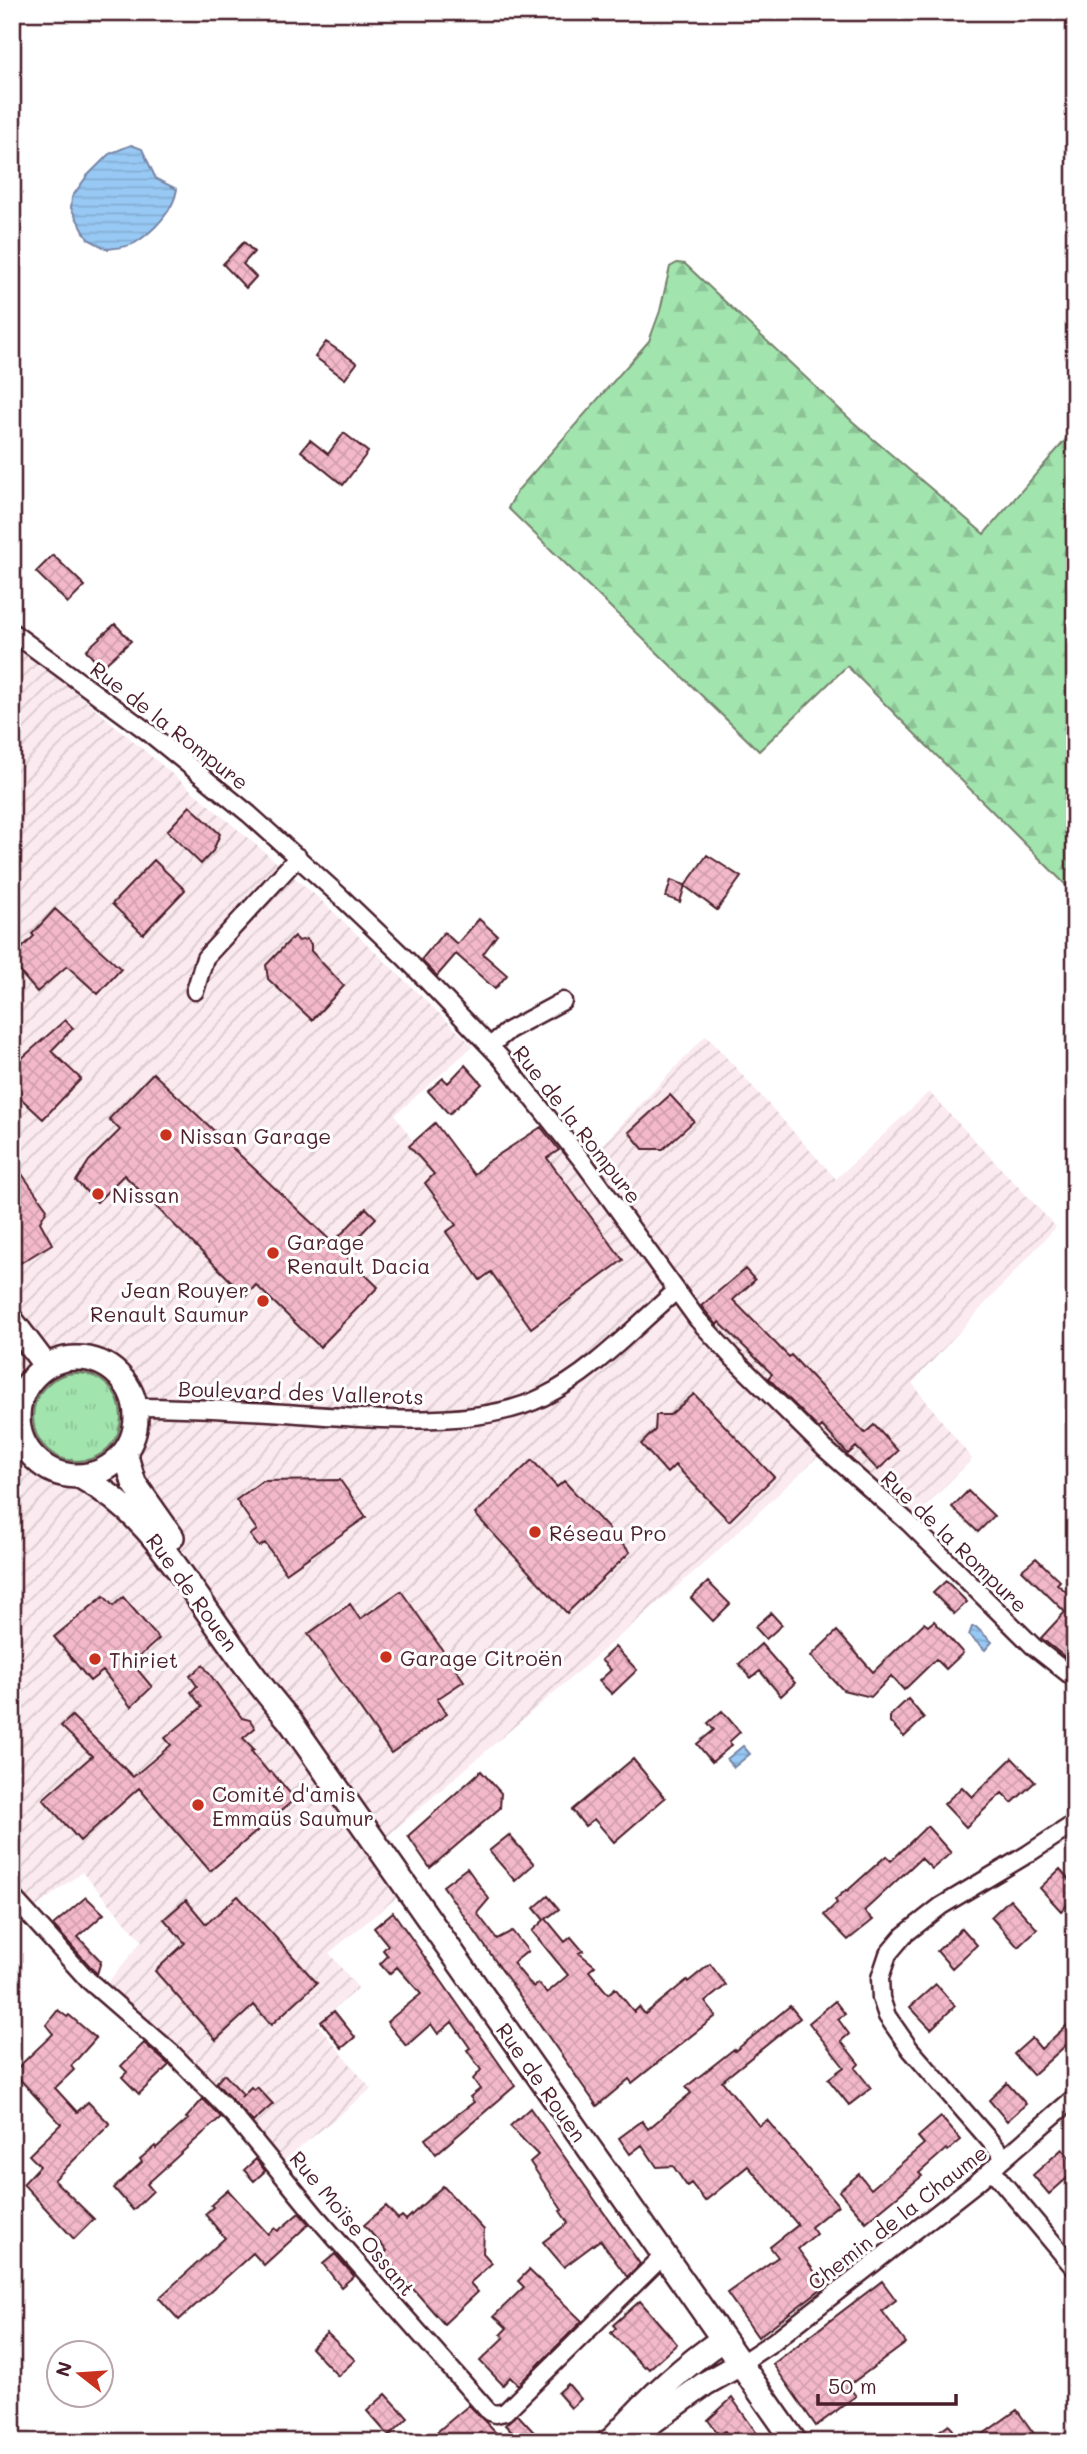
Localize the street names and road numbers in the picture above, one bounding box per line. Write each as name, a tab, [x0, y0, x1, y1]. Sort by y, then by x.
street label: Rue de la Rompure	[85, 655, 255, 795]
street label: Rue de la Rompure	[508, 1039, 648, 1209]
street label: Boulevard des Vallerots	[178, 1374, 424, 1410]
street label: Rue de la Rompure	[876, 1464, 1034, 1618]
street label: Rue de Rouen	[141, 1528, 245, 1656]
street label: Rue de Rouen	[491, 2017, 593, 2147]
street label: Chemin de la Chaume	[802, 2138, 992, 2296]
street label: Rue Moïse Ossant	[284, 2145, 422, 2301]

